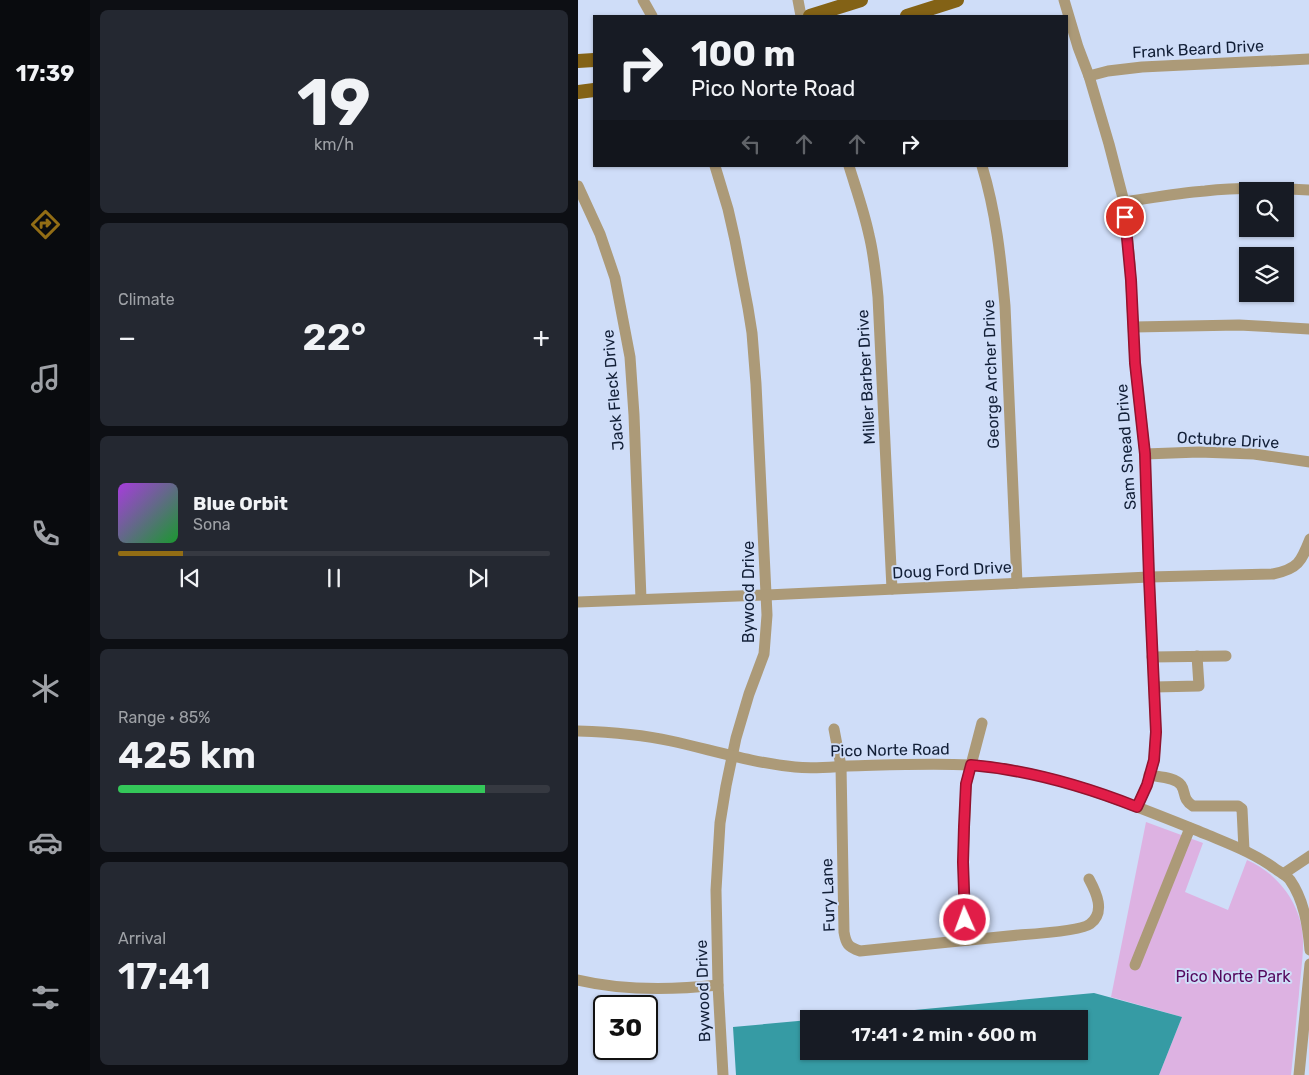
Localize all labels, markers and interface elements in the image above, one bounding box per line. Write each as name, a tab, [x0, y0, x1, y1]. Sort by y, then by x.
text: 100 m	[691, 33, 796, 75]
icon: right	[608, 35, 673, 100]
street label: Frank Beard Drive	[1132, 36, 1264, 62]
text: 17:39	[16, 60, 74, 87]
text: 19	[297, 64, 371, 141]
text: Pico Norte Road	[691, 75, 855, 102]
icon: left	[737, 130, 765, 158]
icon: ahead	[790, 130, 818, 158]
icon: ahead	[843, 130, 871, 158]
icon: right	[896, 130, 924, 158]
text: km/h	[314, 135, 354, 154]
map controls	[1239, 182, 1294, 302]
button: search	[1239, 182, 1294, 237]
pin	[1104, 196, 1146, 238]
icon: arrive	[1111, 203, 1139, 231]
icon: directions	[28, 207, 63, 242]
button: layers	[1239, 247, 1294, 302]
text: Climate	[118, 290, 175, 309]
street label: George Archer Drive	[979, 299, 1003, 449]
street label: Miller Barber Drive	[853, 309, 879, 445]
text: 22°	[303, 314, 366, 360]
text: −	[118, 321, 136, 354]
text: +	[533, 321, 550, 354]
street label: Jack Fleck Drive	[598, 329, 628, 451]
icon: music	[28, 361, 63, 396]
street label: Sam Snead Drive	[1112, 383, 1140, 511]
street label: Octubre Drive	[1176, 428, 1280, 452]
text: Blue Orbit	[193, 492, 288, 515]
text: Sona	[193, 515, 231, 534]
icon: phone	[28, 516, 63, 551]
street label: Bywood Drive	[739, 541, 758, 643]
street label: Doug Ford Drive	[892, 557, 1012, 583]
icon: previous	[176, 564, 204, 592]
icon: pause	[320, 564, 348, 592]
icon: next	[464, 564, 492, 592]
icon: climate	[28, 671, 63, 706]
text: Range · 85%	[118, 708, 211, 727]
text: 425 km	[118, 732, 256, 778]
street label: Pico Norte Road	[830, 739, 950, 761]
icon: car	[28, 825, 63, 860]
street label: Fury Lane	[817, 858, 839, 932]
position arrow	[938, 893, 990, 945]
text: Arrival	[118, 929, 166, 948]
street label: Bywood Drive	[692, 939, 714, 1043]
text: 17:41	[118, 953, 211, 999]
park label: Pico Norte Park	[1176, 967, 1291, 986]
icon: filters	[28, 980, 63, 1015]
speed limit sign: 30	[593, 995, 658, 1060]
text: 17:41 · 2 min · 600 m	[851, 1023, 1037, 1046]

